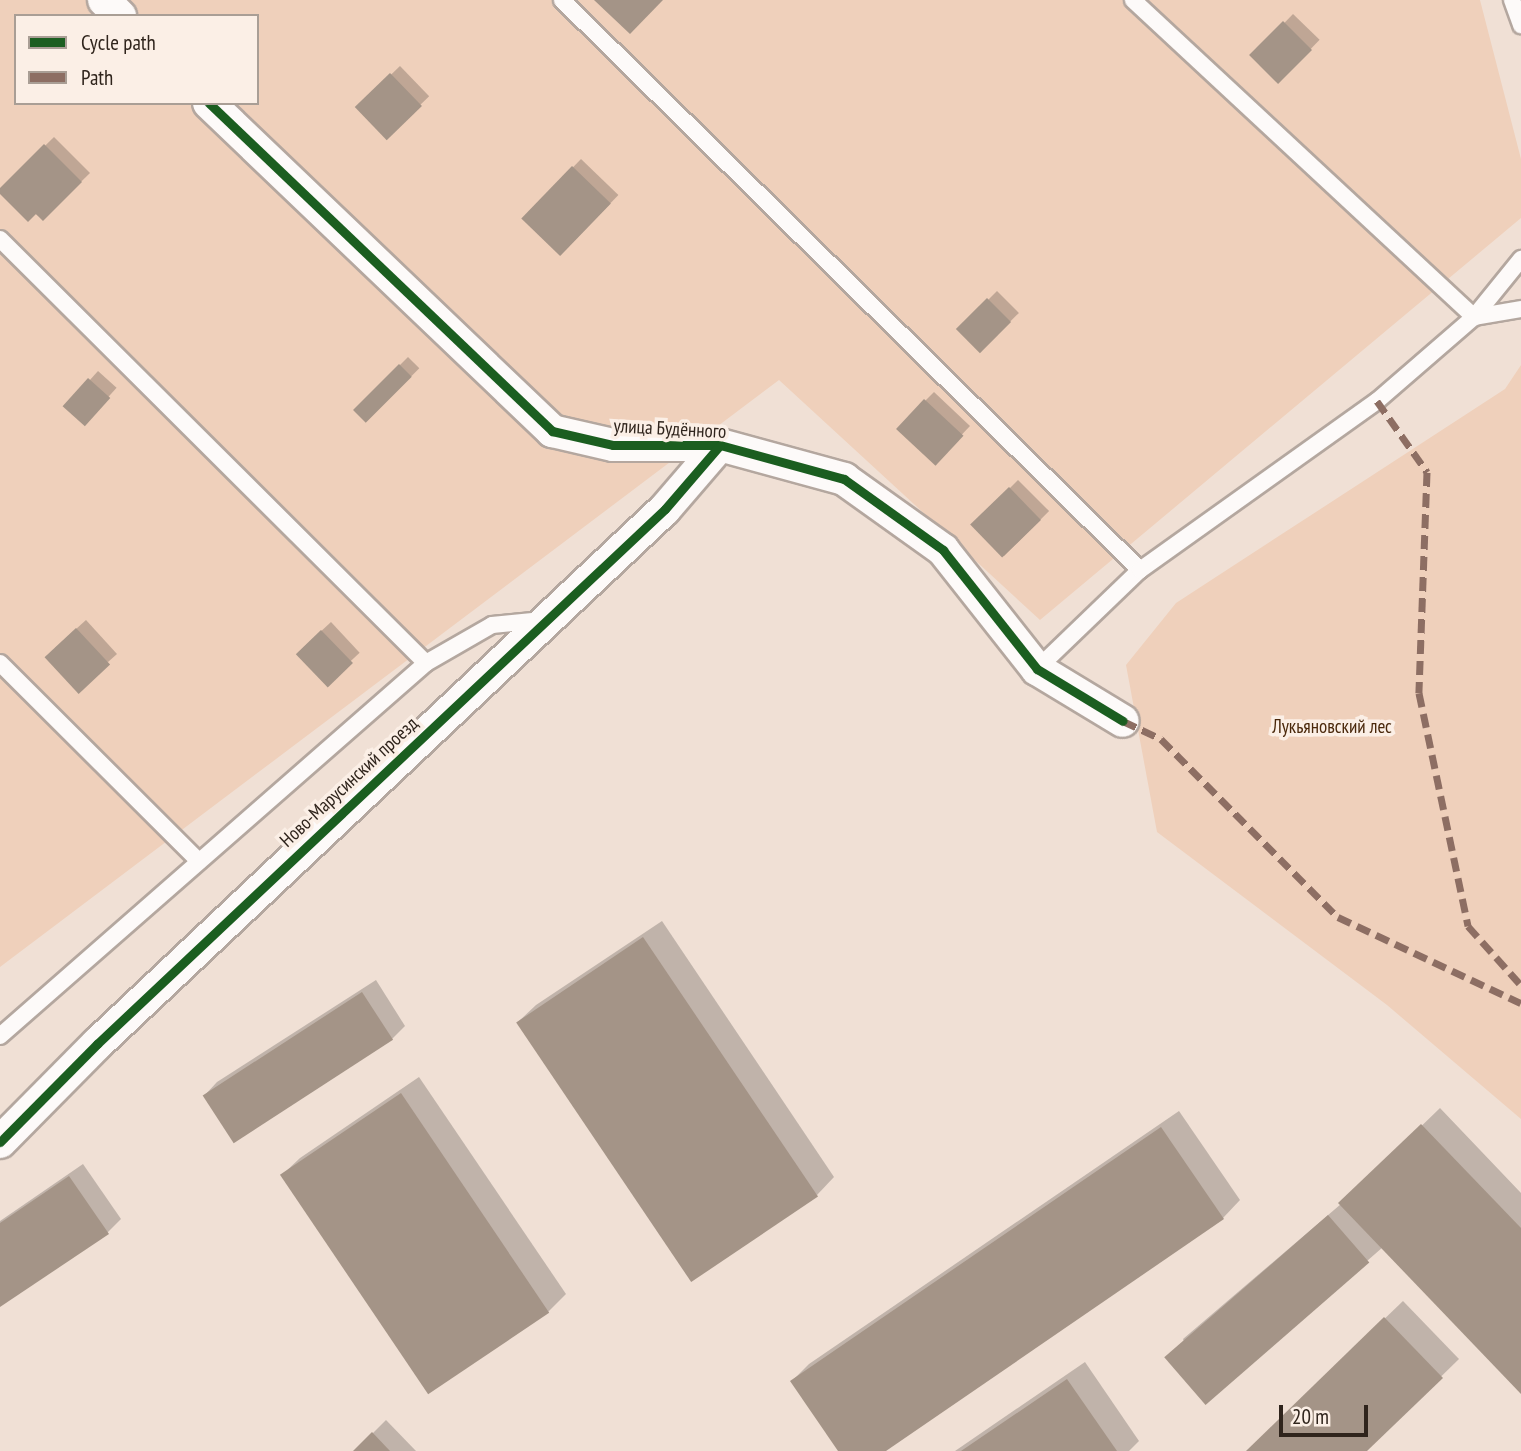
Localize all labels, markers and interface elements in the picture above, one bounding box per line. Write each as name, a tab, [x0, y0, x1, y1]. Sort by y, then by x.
legend	[14, 14, 259, 105]
text: Cycle path	[81, 29, 156, 56]
text: Path	[81, 64, 113, 91]
street label: улица Будённого	[613, 415, 727, 443]
street label: Ново-Марусинский проезд	[275, 712, 423, 852]
park label: Лукьяновский лес	[1272, 716, 1392, 738]
scale bar	[1283, 1392, 1372, 1436]
text: 20 m	[1292, 1403, 1329, 1430]

